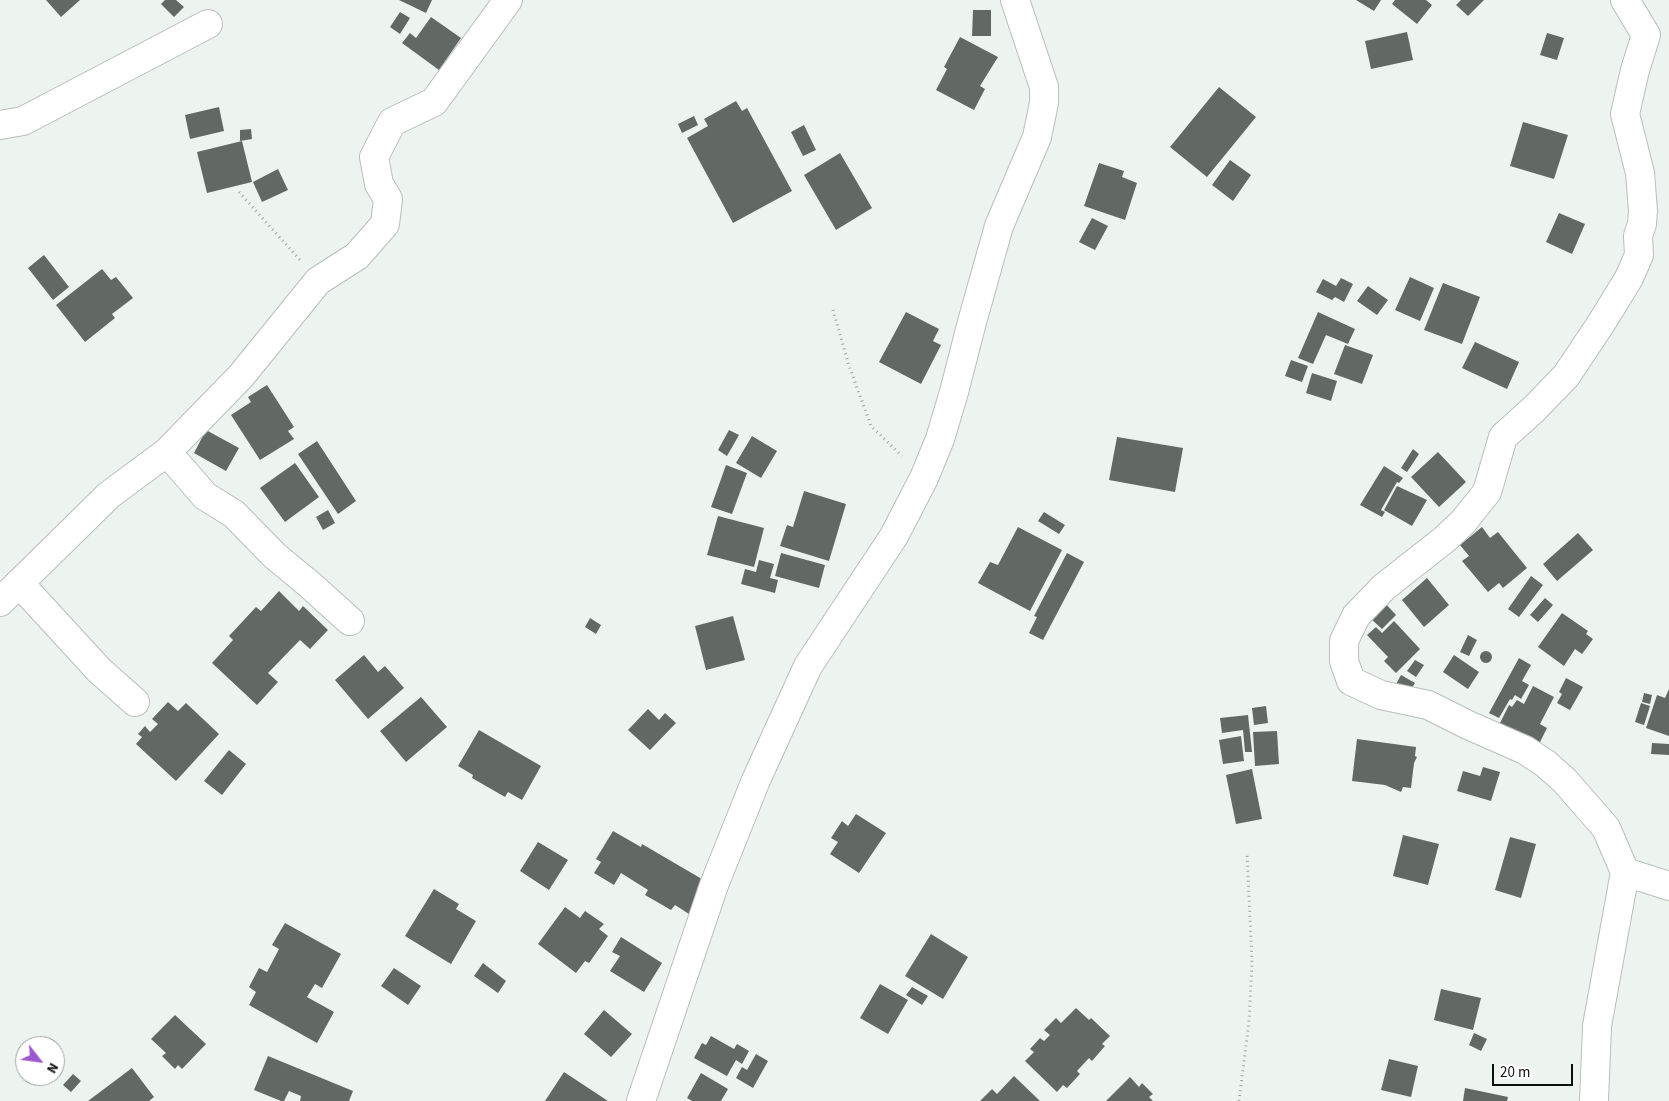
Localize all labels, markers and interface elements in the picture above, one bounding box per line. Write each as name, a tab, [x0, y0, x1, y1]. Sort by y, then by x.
north arrow	[15, 1036, 65, 1086]
scale bar	[1494, 1054, 1575, 1086]
text: N	[41, 1059, 63, 1077]
text: 20 m	[1500, 1062, 1530, 1083]

